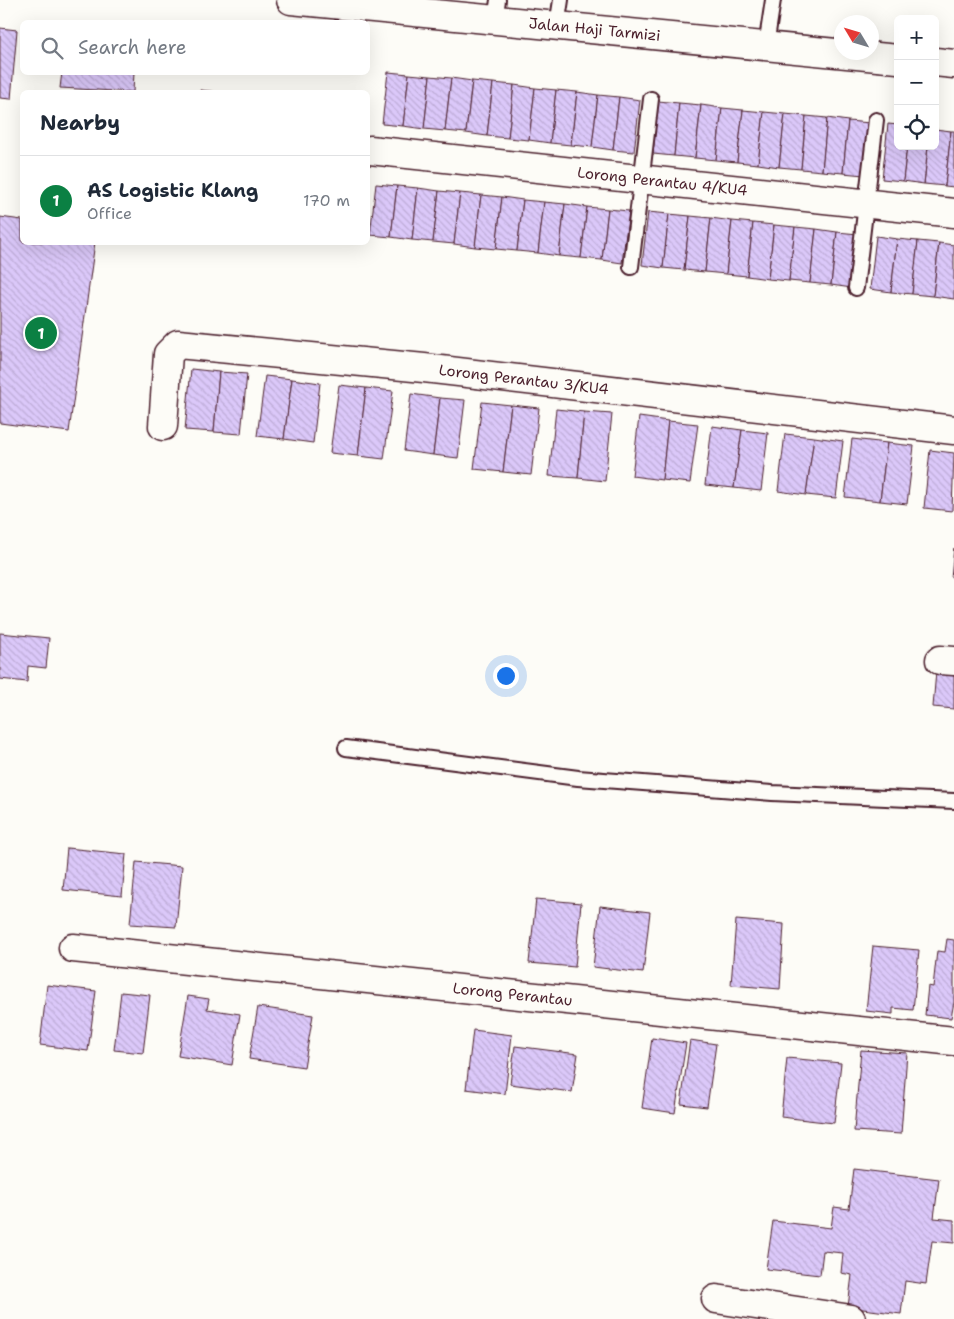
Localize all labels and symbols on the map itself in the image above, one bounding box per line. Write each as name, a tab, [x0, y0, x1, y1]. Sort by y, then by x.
street label: Jalan Haji Tarmizi	[528, 13, 661, 46]
north arrow	[834, 15, 879, 60]
street label: Lorong Perantau 4/KU4	[576, 162, 749, 201]
pin: 1	[25, 314, 57, 352]
street label: Lorong Perantau 3/KU4	[438, 360, 610, 400]
your location	[493, 663, 519, 689]
street label: Lorong Perantau	[452, 978, 573, 1011]

